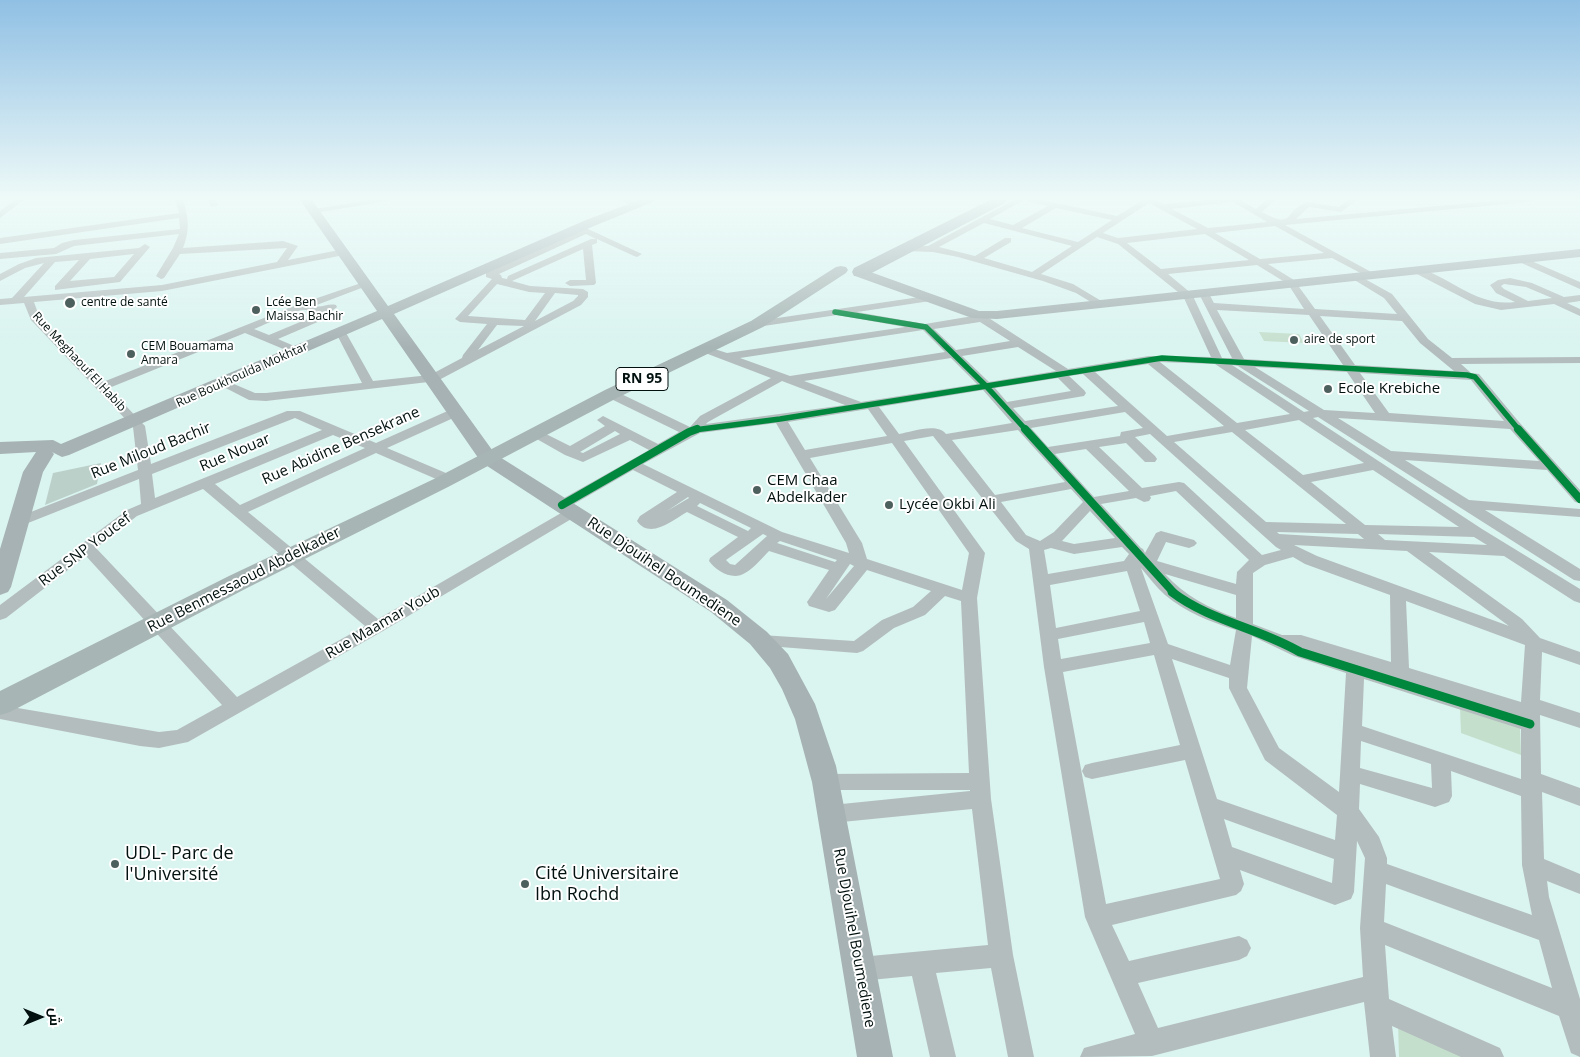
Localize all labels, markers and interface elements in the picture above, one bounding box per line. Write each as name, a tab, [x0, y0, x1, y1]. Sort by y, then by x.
marker: centre de santé	[63, 296, 77, 310]
place label: centre de santé	[81, 296, 168, 310]
place label: Lcée Ben Maissa Bachir	[266, 296, 343, 324]
marker: Lcée Ben Maissa Bachir	[250, 304, 262, 316]
street label: Rue Meghaouf El Habib	[29, 309, 129, 415]
place label: aire de sport	[1304, 333, 1375, 347]
marker: aire de sport	[1288, 334, 1300, 346]
street label: Rue Boukhoulda Mokhtar	[174, 339, 310, 411]
place label: CEM Bouamama Amara	[141, 340, 234, 368]
marker: CEM Bouamama Amara	[125, 348, 137, 360]
road number: RN 95	[616, 368, 668, 390]
place label: Ecole Krebiche	[1338, 380, 1440, 398]
marker: Ecole Krebiche	[1322, 383, 1334, 395]
street label: Rue Abidine Bensekrane	[259, 403, 423, 489]
street label: Rue Miloud Bachir	[89, 419, 213, 483]
street label: Rue Nouar	[197, 430, 273, 476]
place label: CEM Chaa Abdelkader	[767, 472, 847, 507]
marker: CEM Chaa Abdelkader	[751, 484, 763, 496]
place label: Lycée Okbi Ali	[899, 496, 996, 514]
marker: Lycée Okbi Ali	[883, 499, 895, 511]
street label: Rue SNP Youcef	[35, 510, 135, 590]
street label: Rue Djouihel Boumediene	[584, 514, 744, 630]
street label: Rue Benmessaoud Abdelkader	[144, 523, 344, 637]
street label: Rue Maamar Youb	[323, 583, 443, 663]
place label: UDL- Parc de l'Université	[125, 843, 234, 886]
street label: Rue Djouihel Boumediene	[829, 847, 879, 1029]
marker: UDL- Parc de l'Université	[109, 858, 121, 870]
place label: Cité Universitaire Ibn Rochd	[535, 863, 679, 906]
marker: Cité Universitaire Ibn Rochd	[519, 878, 531, 890]
north arrow	[15, 992, 65, 1042]
text: ش	[46, 1008, 65, 1026]

